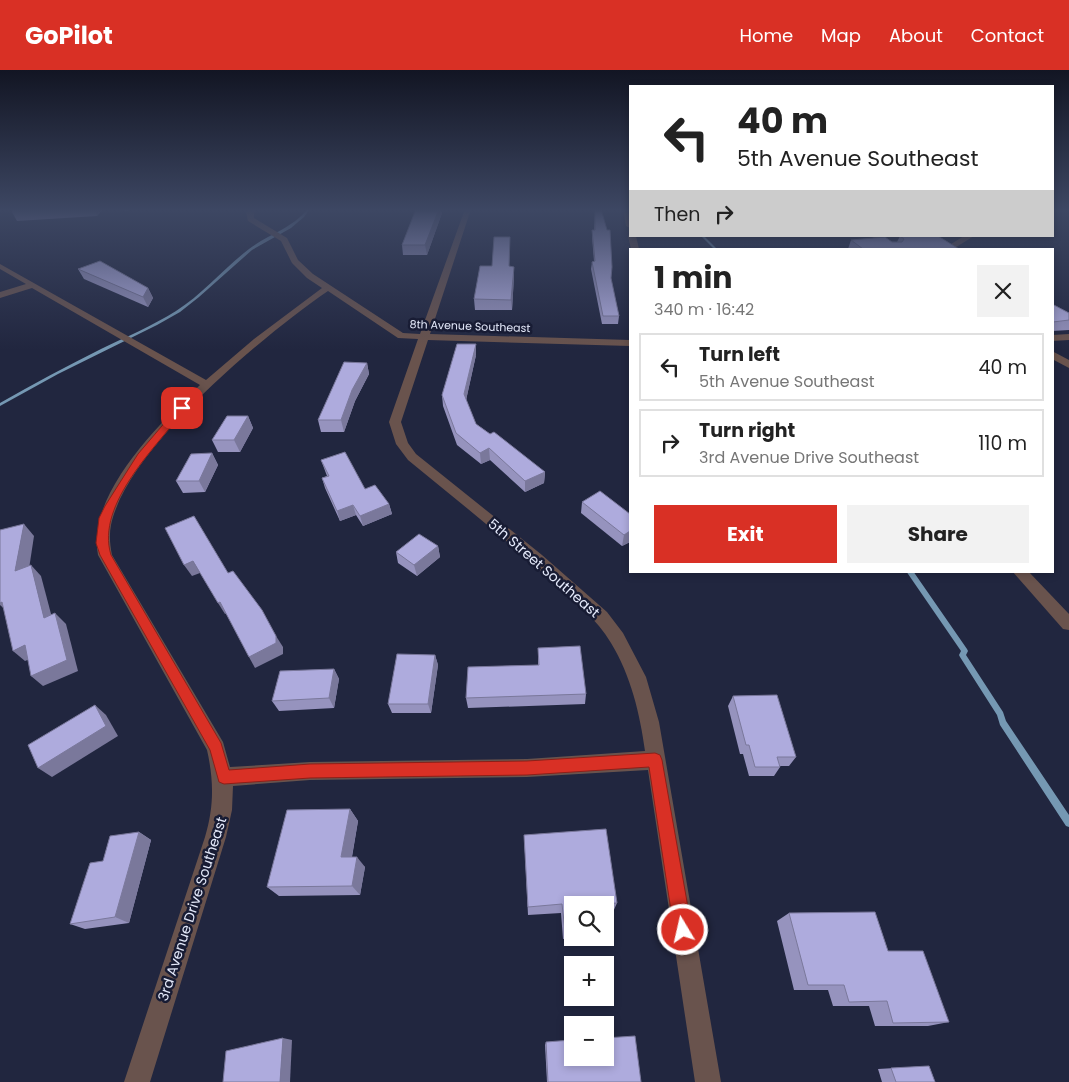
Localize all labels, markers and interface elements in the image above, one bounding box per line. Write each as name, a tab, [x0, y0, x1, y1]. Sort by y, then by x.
text: GoPilot	[25, 19, 113, 52]
text: Home	[739, 23, 793, 48]
text: Map	[821, 23, 861, 48]
text: About	[889, 23, 943, 48]
text: Contact	[971, 23, 1044, 48]
text: 40 m	[737, 96, 828, 145]
icon: left	[654, 105, 719, 170]
text: 5th Avenue Southeast	[737, 143, 978, 174]
icon: right	[710, 200, 738, 228]
text: Then	[654, 201, 700, 228]
text: 1 min	[654, 256, 732, 299]
button: close	[977, 265, 1029, 317]
text: 340 m · 16:42	[654, 298, 754, 321]
street label: 8th Avenue Southeast	[409, 316, 531, 336]
text: Turn left	[699, 341, 780, 368]
icon: left	[656, 353, 684, 381]
text: 40 m	[978, 354, 1027, 381]
text: 5th Avenue Southeast	[699, 370, 875, 393]
pin	[161, 387, 203, 429]
icon: arrive	[168, 394, 196, 422]
text: Turn right	[699, 417, 795, 444]
icon: right	[656, 429, 684, 457]
text: 110 m	[978, 430, 1027, 457]
text: 3rd Avenue Drive Southeast	[699, 446, 919, 469]
button: Exit	[654, 505, 837, 563]
button: Share	[847, 505, 1029, 563]
street label: 5th Street Southeast	[484, 514, 604, 622]
street label: 3rd Avenue Drive Southeast	[153, 814, 231, 1004]
map controls	[564, 896, 614, 1066]
button: search	[564, 896, 614, 946]
position arrow	[656, 903, 708, 955]
button: +	[564, 956, 614, 1006]
button: −	[564, 1016, 614, 1066]

